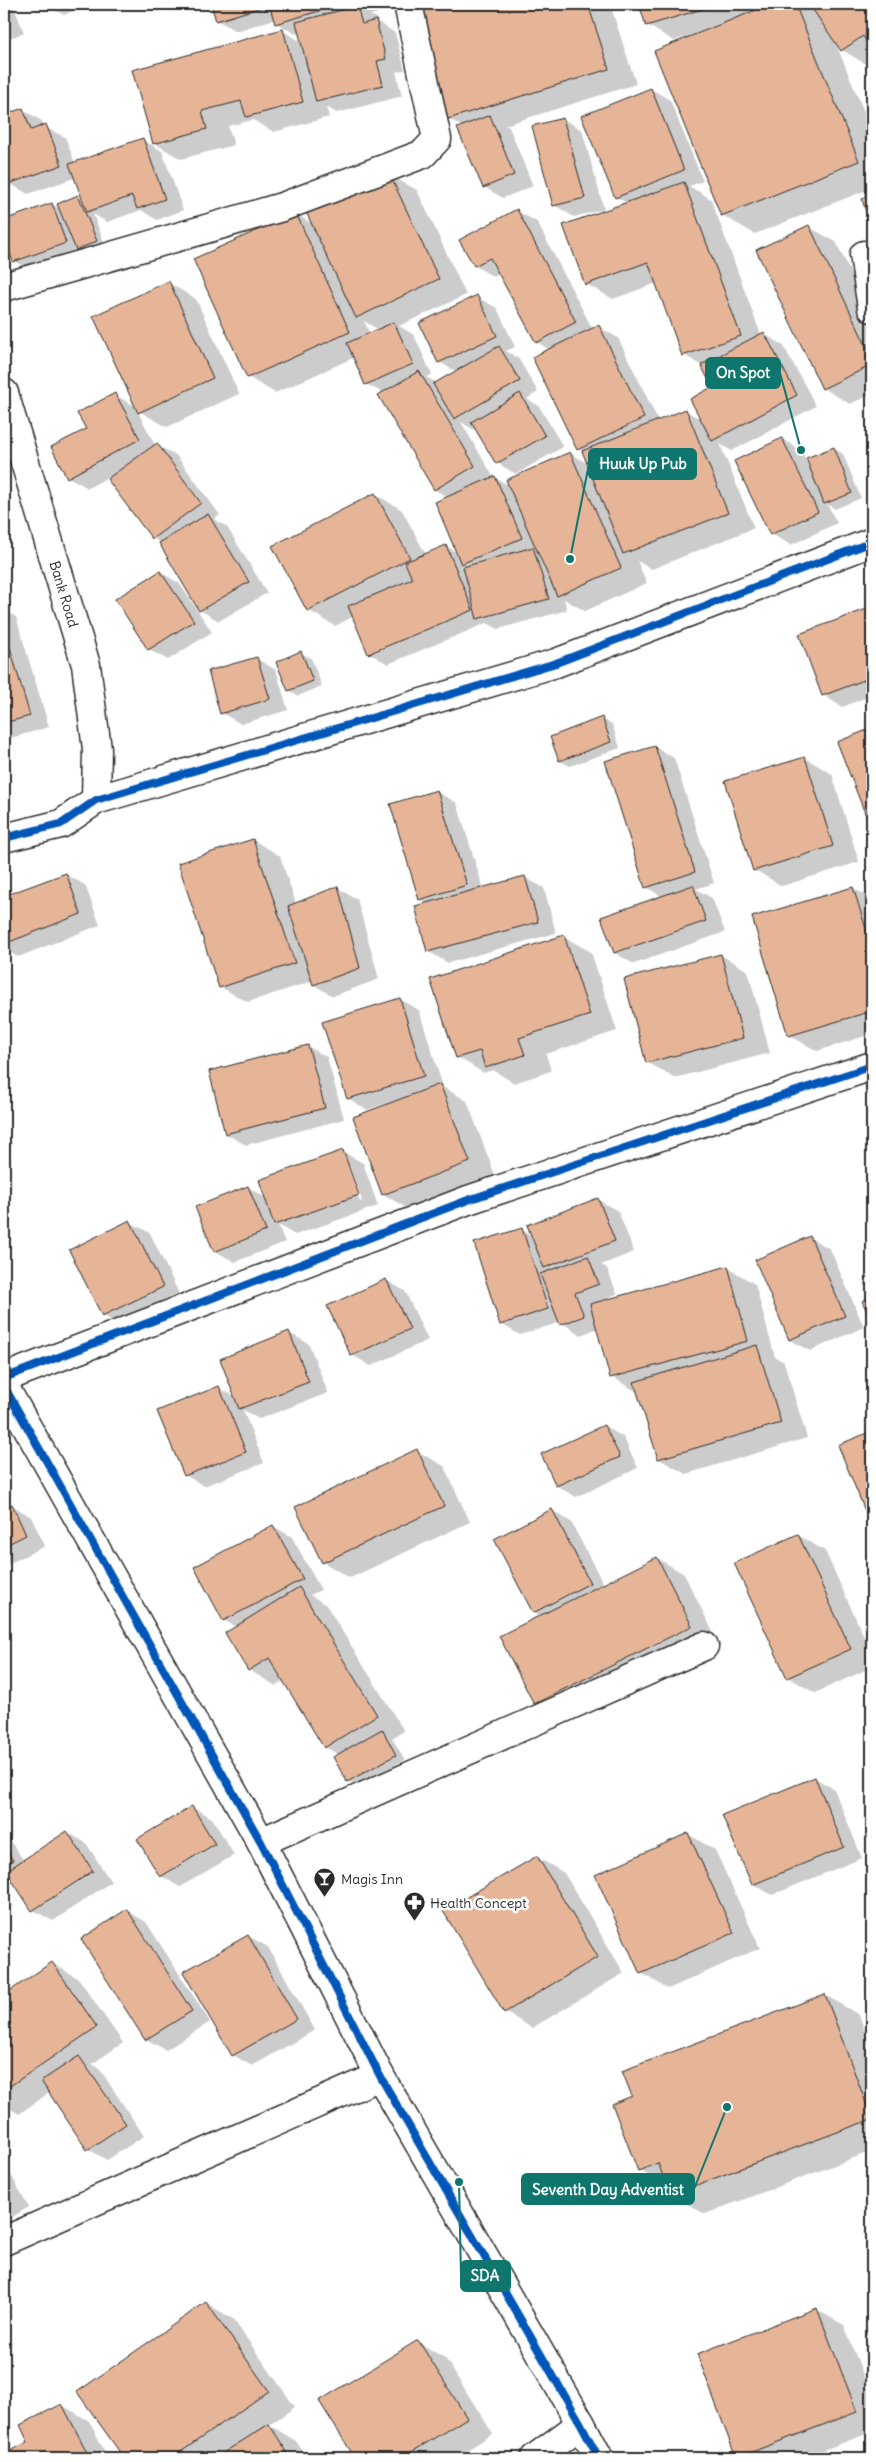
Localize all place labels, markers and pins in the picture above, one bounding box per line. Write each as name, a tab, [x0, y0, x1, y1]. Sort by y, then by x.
callout: On Spot	[706, 358, 780, 388]
callout: Huuk Up Pub	[589, 449, 696, 479]
bar icon: Magis Inn	[313, 1867, 337, 1898]
place label: Magis Inn	[341, 1870, 403, 1888]
pharmacy icon: Health Concept	[402, 1891, 426, 1922]
place label: Health Concept	[430, 1894, 527, 1912]
callout: Seventh Day Adventist	[522, 2174, 694, 2204]
callout: SDA	[461, 2261, 510, 2291]

